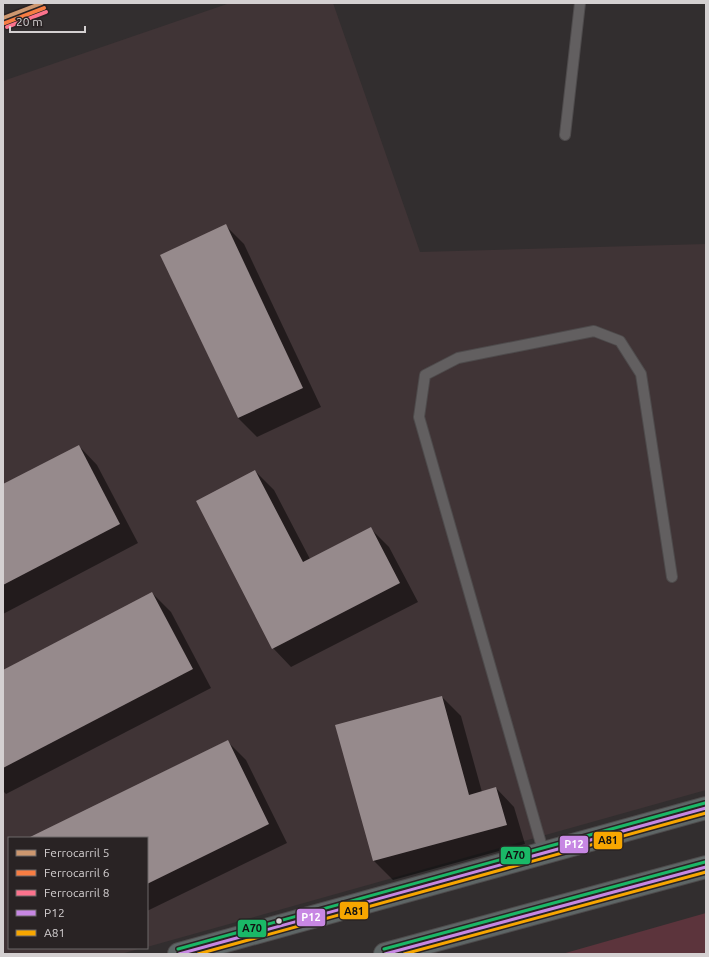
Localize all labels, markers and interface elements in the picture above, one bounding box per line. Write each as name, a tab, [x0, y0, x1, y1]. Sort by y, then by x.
scale bar	[10, 8, 85, 34]
text: 20 m	[16, 15, 43, 28]
line badge: A81	[593, 831, 623, 850]
text: A81	[598, 834, 618, 846]
line badge: P12	[559, 835, 589, 854]
legend	[8, 837, 148, 949]
text: P12	[564, 838, 584, 850]
text: Ferrocarril 5	[44, 846, 109, 859]
line badge: A70	[500, 846, 531, 865]
text: A70	[505, 849, 525, 861]
text: Ferrocarril 6	[44, 866, 110, 879]
text: Ferrocarril 8	[44, 886, 110, 899]
line badge: A81	[339, 901, 369, 920]
text: A81	[344, 905, 364, 917]
text: P12	[44, 906, 65, 919]
line badge: P12	[296, 908, 326, 927]
text: P12	[301, 911, 321, 923]
unlabelled marker	[274, 916, 284, 926]
line badge: A70	[237, 919, 267, 938]
text: A70	[242, 922, 262, 934]
text: A81	[44, 926, 65, 939]

